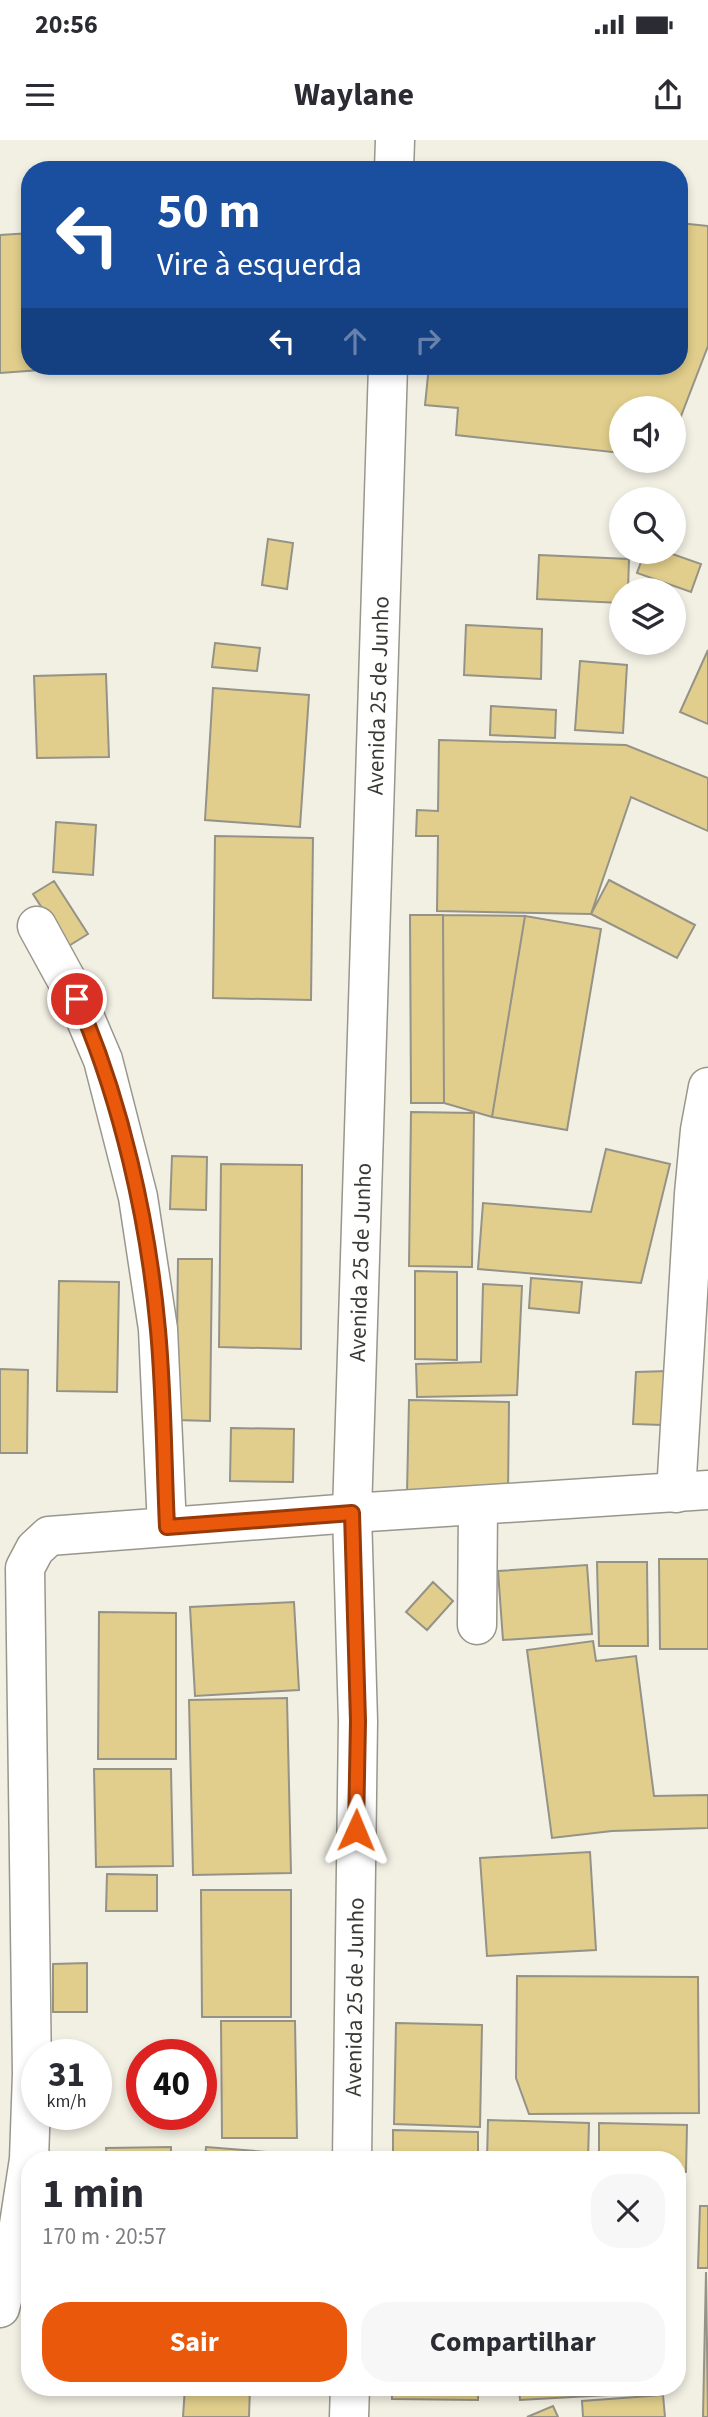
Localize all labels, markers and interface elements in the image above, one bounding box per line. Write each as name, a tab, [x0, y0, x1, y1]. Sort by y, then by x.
text: 20:56	[35, 6, 98, 43]
text: Waylane	[294, 72, 414, 118]
icon: menu	[21, 76, 59, 114]
icon: share	[649, 76, 687, 114]
text: 50 m	[157, 177, 261, 247]
icon: left	[42, 189, 133, 280]
text: Vire à esquerda	[157, 242, 362, 288]
icon: left	[263, 322, 301, 360]
icon: ahead	[336, 322, 374, 360]
icon: right	[409, 322, 447, 360]
map controls	[609, 396, 686, 655]
button: sound	[609, 396, 686, 473]
button: search	[609, 487, 686, 564]
button: layers	[609, 578, 686, 655]
street label: Avenida 25 de Junho	[359, 596, 398, 796]
pin	[47, 969, 107, 1029]
icon: arrive	[58, 980, 96, 1018]
street label: Avenida 25 de Junho	[341, 1162, 380, 1362]
position arrow	[319, 1793, 393, 1867]
street label: Avenida 25 de Junho	[337, 1897, 373, 2097]
speed limit sign: 40	[126, 2039, 217, 2130]
text: 31	[48, 2050, 85, 2100]
text: km/h	[47, 2089, 86, 2114]
text: 1 min	[42, 2164, 144, 2224]
button: close	[591, 2174, 665, 2248]
text: 170 m · 20:57	[42, 2220, 166, 2253]
button: Sair	[42, 2302, 347, 2382]
button: Compartilhar	[361, 2302, 665, 2382]

